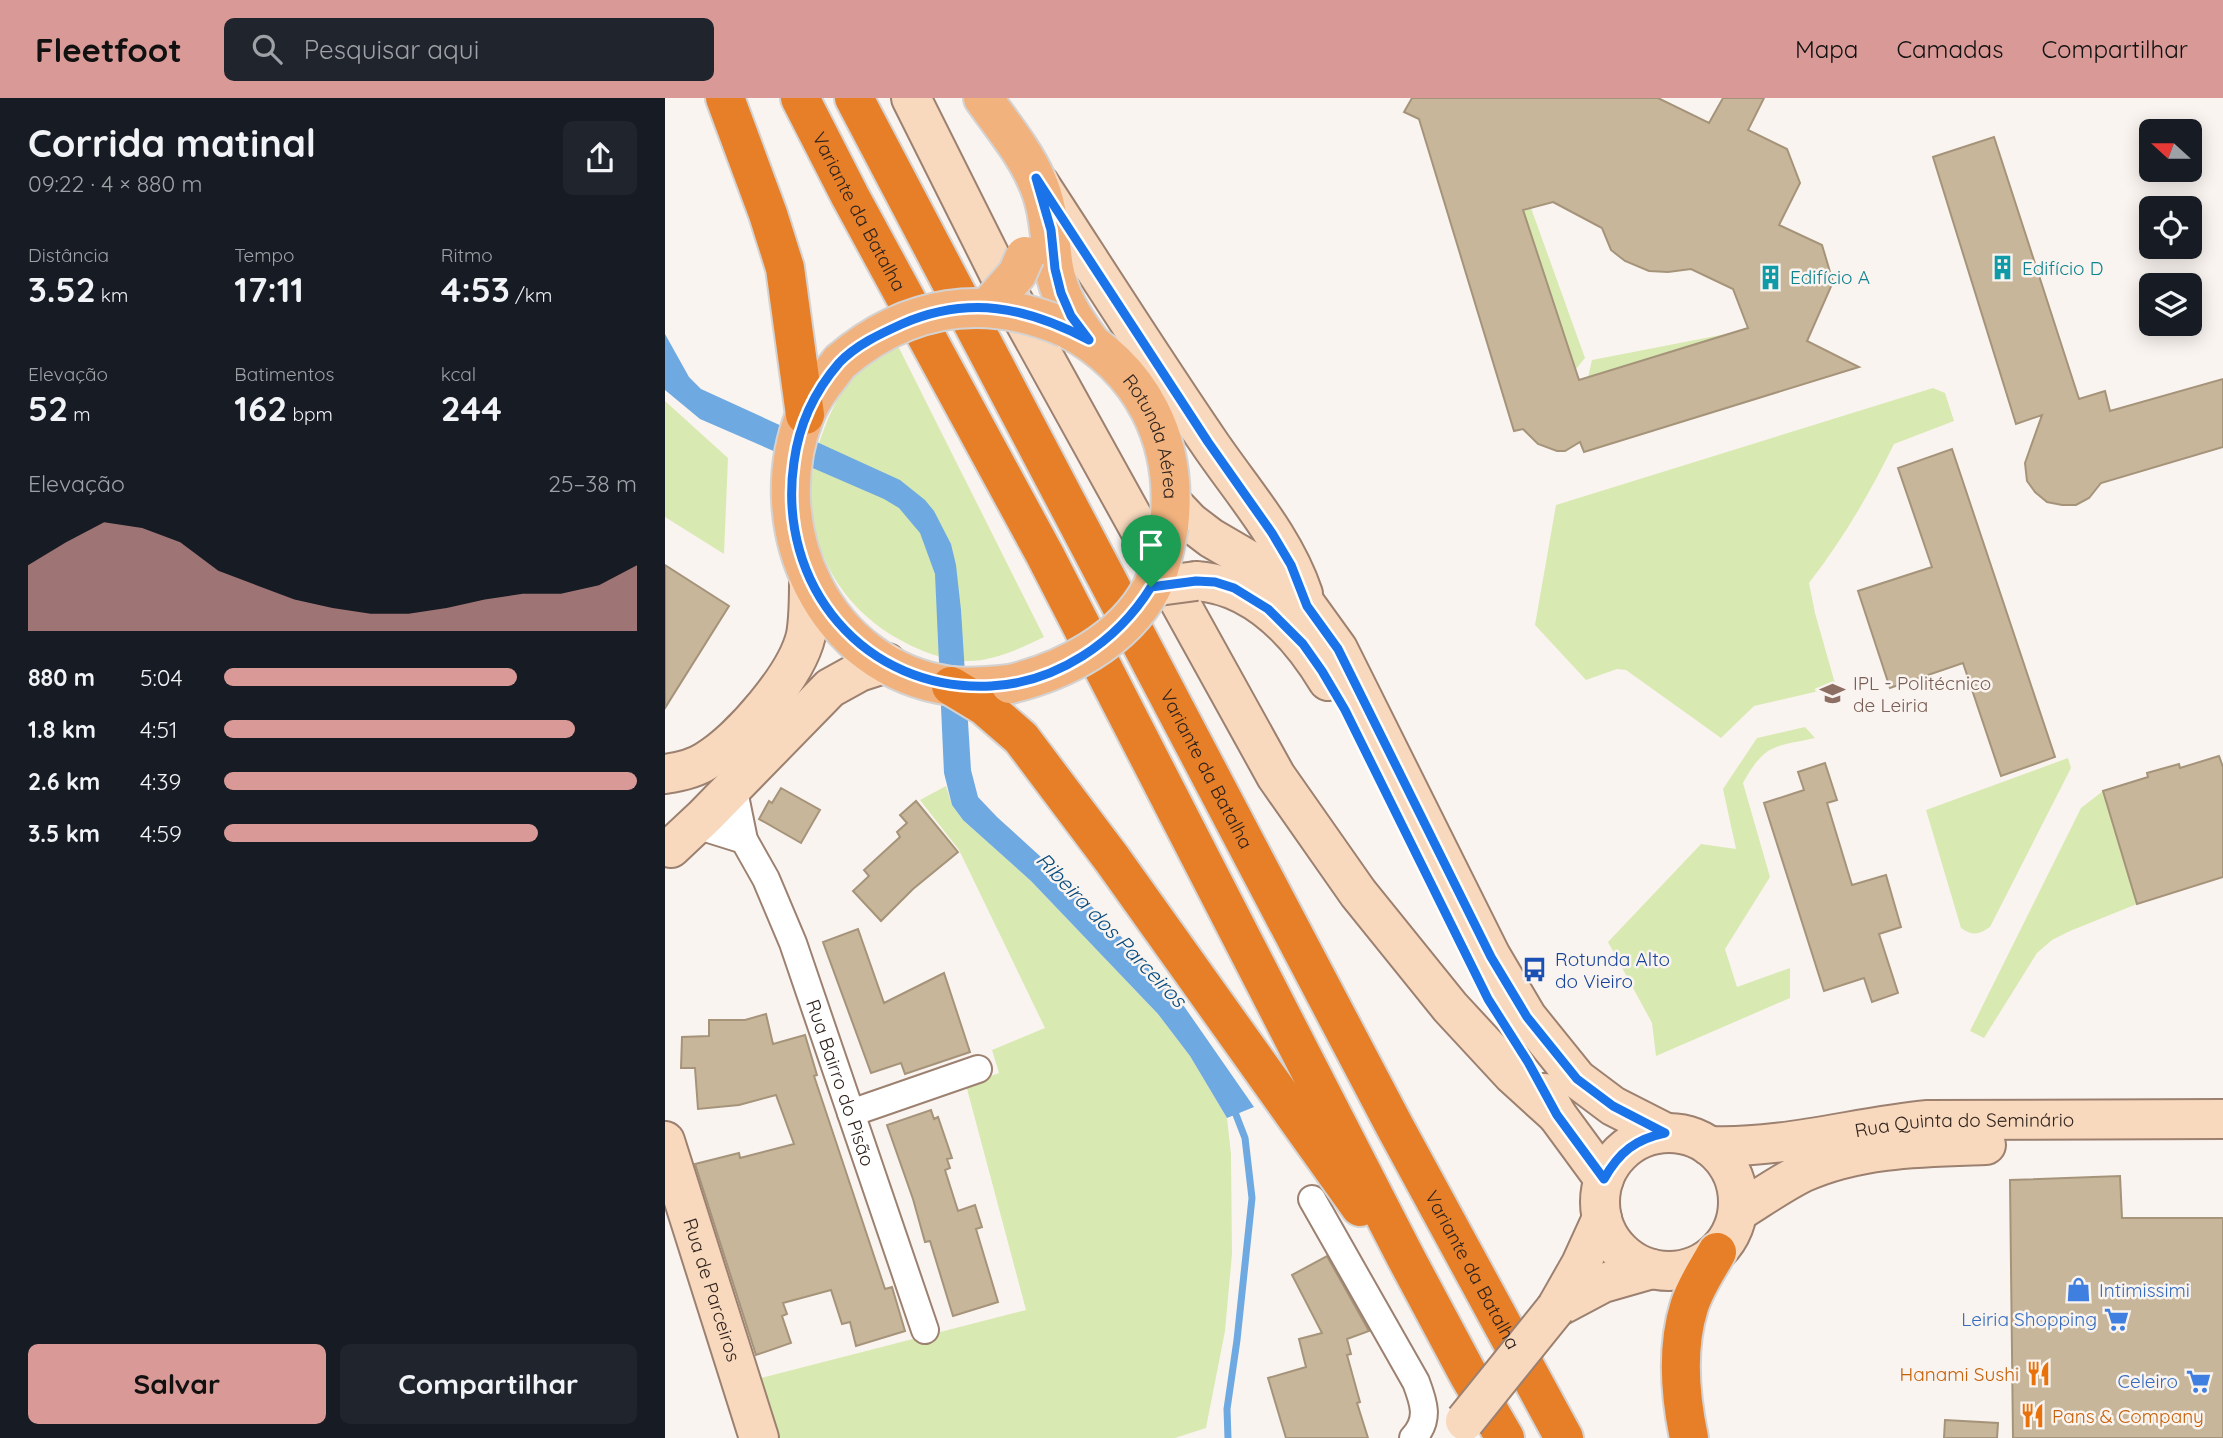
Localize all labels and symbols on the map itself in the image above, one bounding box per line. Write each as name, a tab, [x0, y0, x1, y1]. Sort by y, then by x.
north arrow	[2139, 119, 2201, 182]
street label: Variante da Batalha	[807, 128, 911, 295]
building icon: Edifício D	[1988, 254, 2016, 282]
place label: Edifício D	[2022, 256, 2103, 280]
building icon: Edifício A	[1756, 263, 1784, 291]
place label: Edifício A	[1790, 265, 1870, 289]
street label: Rotunda Aérea	[1118, 369, 1183, 499]
pin	[1121, 515, 1181, 587]
place label: IPL - Politécnico de Leiria	[1853, 671, 1991, 717]
school or university icon: IPL - Politécnico de Leiria	[1819, 680, 1847, 708]
street label: Variante da Batalha	[1155, 685, 1259, 853]
water label: Ribeira dos Parceiros	[1031, 847, 1193, 1013]
place label: Rotunda Alto do Vieiro	[1555, 947, 1670, 993]
bus stop icon: Rotunda Alto do Vieiro	[1521, 956, 1549, 984]
street label: Rua Bairro do Pisão	[801, 996, 880, 1169]
street label: Rua Quinta do Seminário	[1853, 1108, 2074, 1142]
street label: Variante da Batalha	[1420, 1186, 1525, 1353]
street label: Rua de Parceiros	[678, 1215, 746, 1365]
shop icon: Intimissimi	[2065, 1276, 2093, 1304]
place label: Intimissimi	[2099, 1278, 2190, 1302]
supermarket icon: Leiria Shopping	[2103, 1305, 2131, 1333]
place label: Leiria Shopping	[1961, 1307, 2097, 1331]
restaurant icon: Hanami Sushi	[2025, 1360, 2053, 1388]
place label: Hanami Sushi	[1899, 1362, 2019, 1386]
supermarket icon: Celeiro	[2184, 1367, 2212, 1395]
place label: Celeiro	[2118, 1369, 2178, 1393]
restaurant icon: Pans & Company	[2018, 1402, 2046, 1430]
place label: Pans & Company	[2052, 1404, 2204, 1428]

